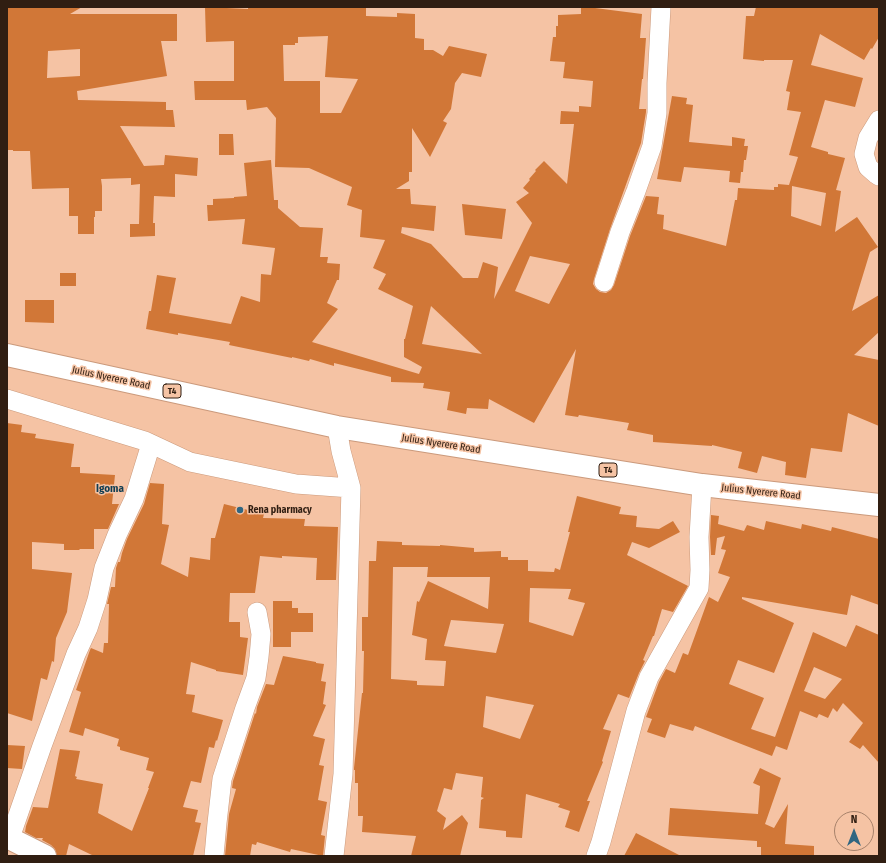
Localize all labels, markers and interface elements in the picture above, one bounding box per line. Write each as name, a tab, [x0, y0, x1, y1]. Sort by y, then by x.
street label: Julius Nyerere Road	[71, 364, 151, 392]
road number: T4	[163, 384, 181, 398]
street label: Julius Nyerere Road	[401, 432, 481, 456]
road number: T4	[599, 463, 617, 477]
district label: Igoma	[96, 482, 124, 496]
street label: Julius Nyerere Road	[721, 482, 801, 502]
place label: Rena pharmacy	[248, 504, 312, 516]
marker: Rena pharmacy	[235, 505, 245, 515]
north arrow	[834, 811, 874, 851]
text: N	[851, 813, 857, 826]

